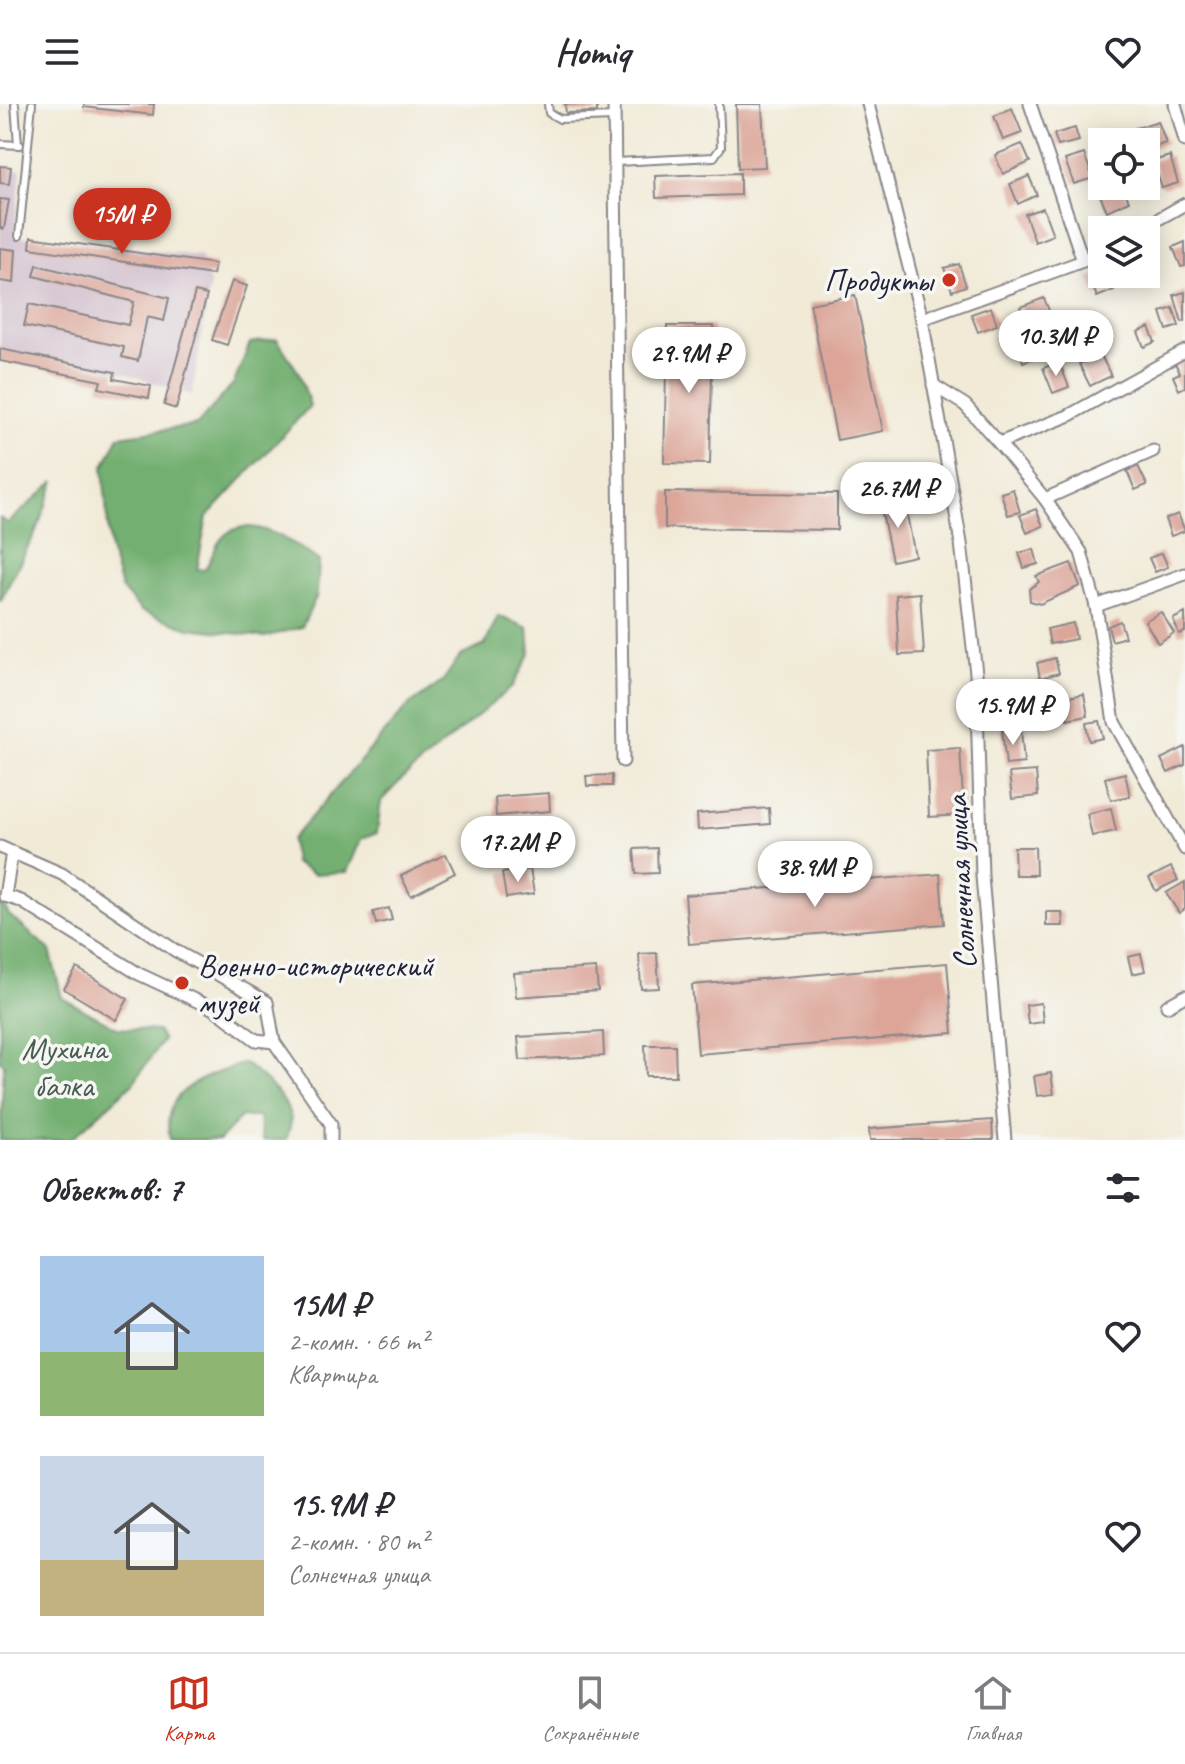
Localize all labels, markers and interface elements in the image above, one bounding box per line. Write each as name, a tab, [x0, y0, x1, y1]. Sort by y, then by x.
text: Homiq	[555, 29, 630, 75]
icon: menu	[40, 30, 84, 74]
icon: heart	[1101, 30, 1145, 74]
map controls	[1088, 128, 1160, 288]
button: locate	[1088, 128, 1160, 200]
pin: 15M ₽	[66, 188, 178, 256]
text: 15M ₽	[91, 197, 153, 230]
button: layers	[1088, 216, 1160, 288]
place label: Продукты	[824, 260, 935, 301]
marker: Продукты	[940, 271, 958, 289]
pin: 10.3M ₽	[982, 310, 1130, 378]
text: 10.3M ₽	[1017, 319, 1095, 352]
pin: 29.9M ₽	[615, 327, 763, 395]
text: 29.9M ₽	[650, 336, 728, 369]
pin: 26.7M ₽	[824, 462, 972, 530]
text: 26.7M ₽	[858, 471, 938, 504]
pin: 15.9M ₽	[939, 679, 1087, 747]
text: 15.9M ₽	[974, 688, 1052, 721]
street label: Солнечная улица	[935, 792, 986, 970]
pin: 17.2M ₽	[444, 816, 592, 884]
text: 17.2M ₽	[479, 825, 557, 858]
pin: 38.9M ₽	[741, 841, 889, 909]
text: 38.9M ₽	[776, 850, 854, 883]
place label: Военно-исторический музей	[198, 945, 435, 1023]
marker: Военно-исторический музей	[173, 974, 191, 992]
park label: Мухина балка	[22, 1028, 109, 1106]
icon: filters	[1101, 1166, 1145, 1210]
text: Объектов: 7	[40, 1167, 182, 1210]
text: 15M ₽	[288, 1282, 369, 1325]
icon: home	[104, 1288, 200, 1384]
icon: heart	[1101, 1314, 1145, 1358]
text: 2-комн. · 66 m²	[288, 1325, 428, 1358]
text: Квартира	[288, 1358, 377, 1391]
text: 15.9M ₽	[288, 1482, 390, 1525]
icon: home	[104, 1488, 200, 1584]
icon: heart	[1101, 1514, 1145, 1558]
text: 2-комн. · 80 m²	[288, 1525, 428, 1558]
text: Солнечная улица	[288, 1558, 430, 1591]
tab: Карта	[164, 1671, 214, 1747]
tab: Сохранённые	[542, 1671, 638, 1747]
tab: Главная	[966, 1671, 1021, 1747]

